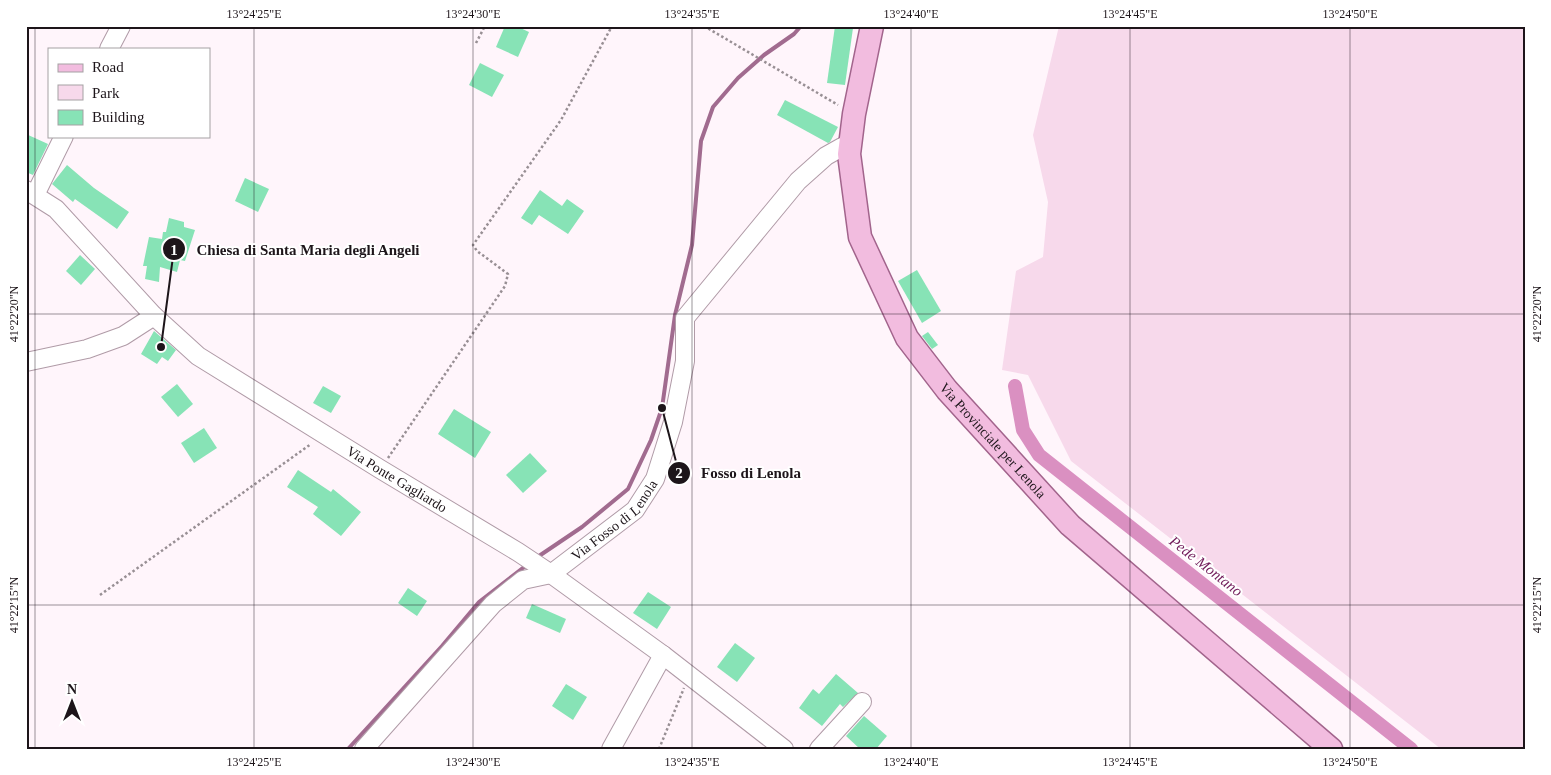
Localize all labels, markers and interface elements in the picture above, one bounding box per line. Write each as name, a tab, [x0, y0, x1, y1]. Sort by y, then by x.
text: 13°24'25"E	[226, 7, 282, 21]
text: 13°24'30"E	[445, 7, 501, 21]
text: 13°24'35"E	[664, 7, 720, 21]
text: 13°24'40"E	[883, 7, 939, 21]
text: 13°24'45"E	[1102, 7, 1158, 21]
text: 13°24'50"E	[1322, 7, 1378, 21]
legend	[48, 48, 210, 138]
text: Road	[92, 59, 124, 75]
text: Park	[92, 85, 120, 101]
text: Building	[92, 109, 145, 125]
callout: Chiesa di Santa Maria degli Angeli	[161, 234, 430, 264]
text: 1	[170, 242, 178, 258]
text: Chiesa di Santa Maria degli Angeli	[197, 242, 419, 258]
text: 41°22'20"N	[7, 285, 21, 342]
text: 41°22'20"N	[1530, 285, 1544, 342]
street label: Via Provinciale per Lenola	[937, 380, 1050, 502]
street label: Via Ponte Gagliardo	[344, 443, 450, 515]
callout: Fosso di Lenola	[666, 458, 811, 488]
text: 2	[675, 465, 683, 481]
text: Fosso di Lenola	[701, 465, 802, 481]
street label: Via Fosso di Lenola	[568, 476, 660, 563]
water label: Pede Montano	[1166, 532, 1246, 600]
text: 41°22'15"N	[7, 576, 21, 633]
text: 41°22'15"N	[1530, 576, 1544, 633]
north arrow	[48, 678, 98, 728]
text: N	[67, 682, 77, 697]
text: 13°24'25"E	[226, 755, 282, 769]
text: 13°24'30"E	[445, 755, 501, 769]
text: 13°24'35"E	[664, 755, 720, 769]
text: 13°24'40"E	[883, 755, 939, 769]
text: 13°24'45"E	[1102, 755, 1158, 769]
text: 13°24'50"E	[1322, 755, 1378, 769]

